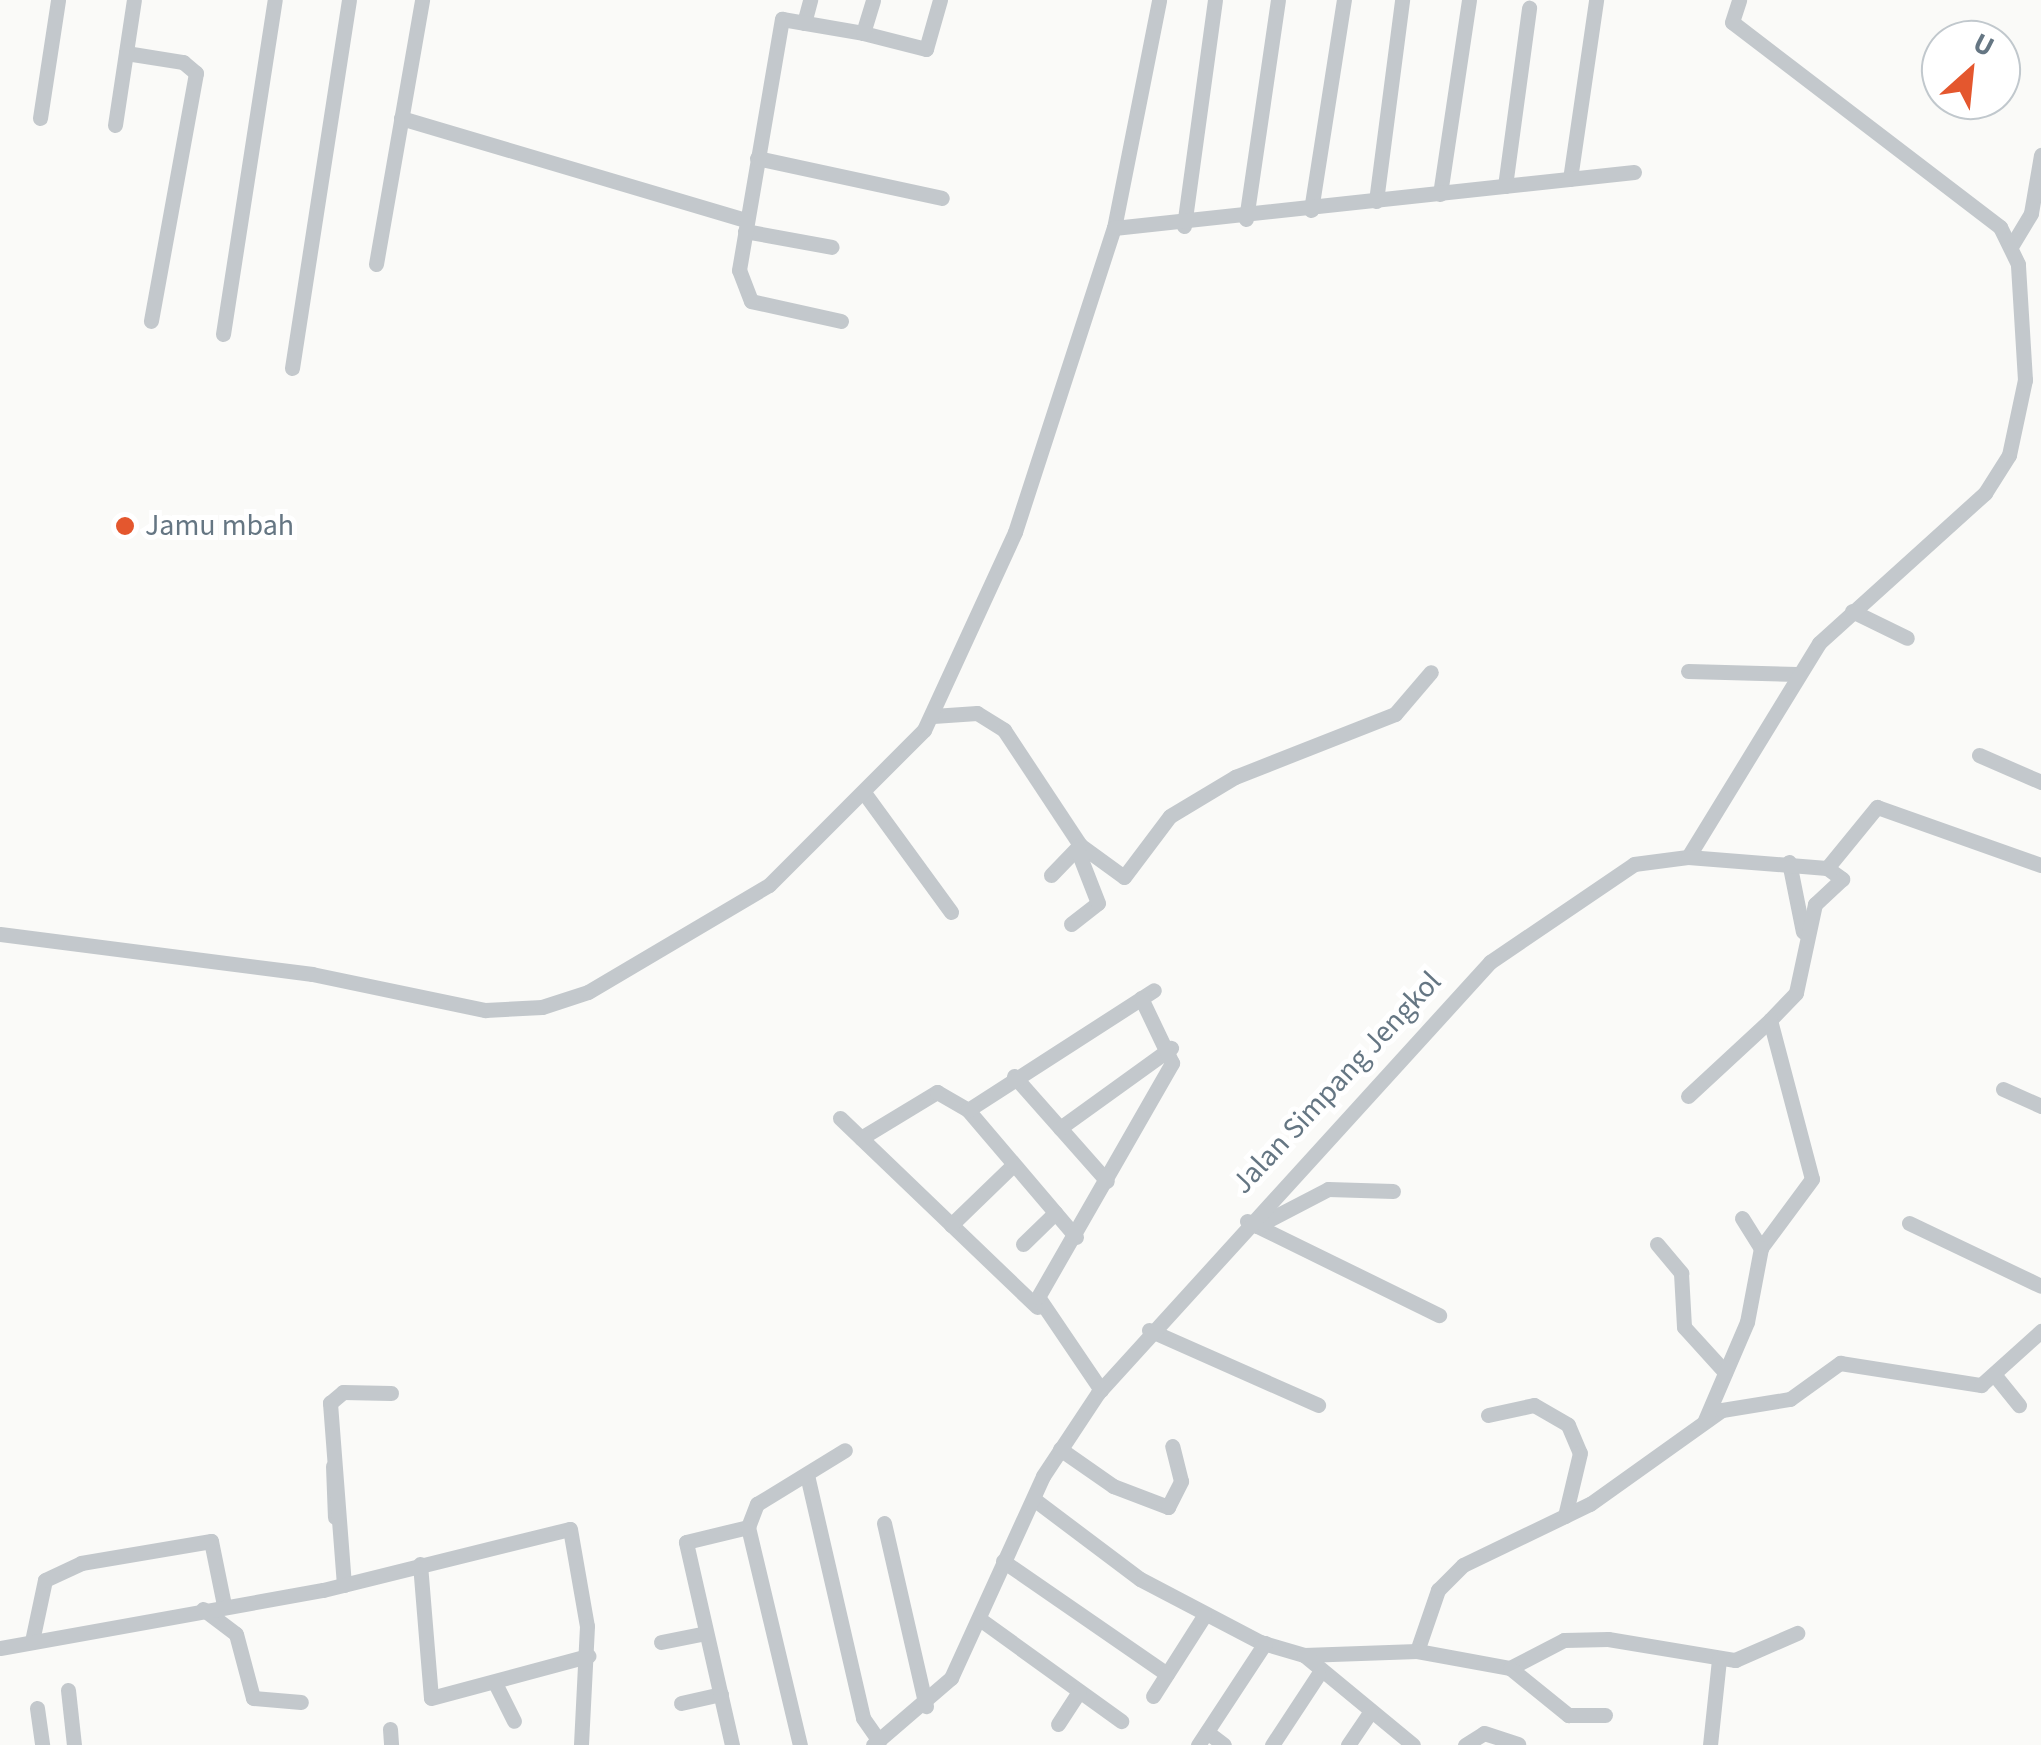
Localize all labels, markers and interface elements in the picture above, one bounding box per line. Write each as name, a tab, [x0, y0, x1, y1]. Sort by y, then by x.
north arrow	[1921, 20, 2021, 120]
text: U	[1966, 23, 2001, 67]
place label: Jamu mbah	[145, 508, 294, 544]
marker: Jamu mbah	[114, 515, 136, 537]
street label: Jalan Simpang Jengkol	[1225, 964, 1449, 1202]

